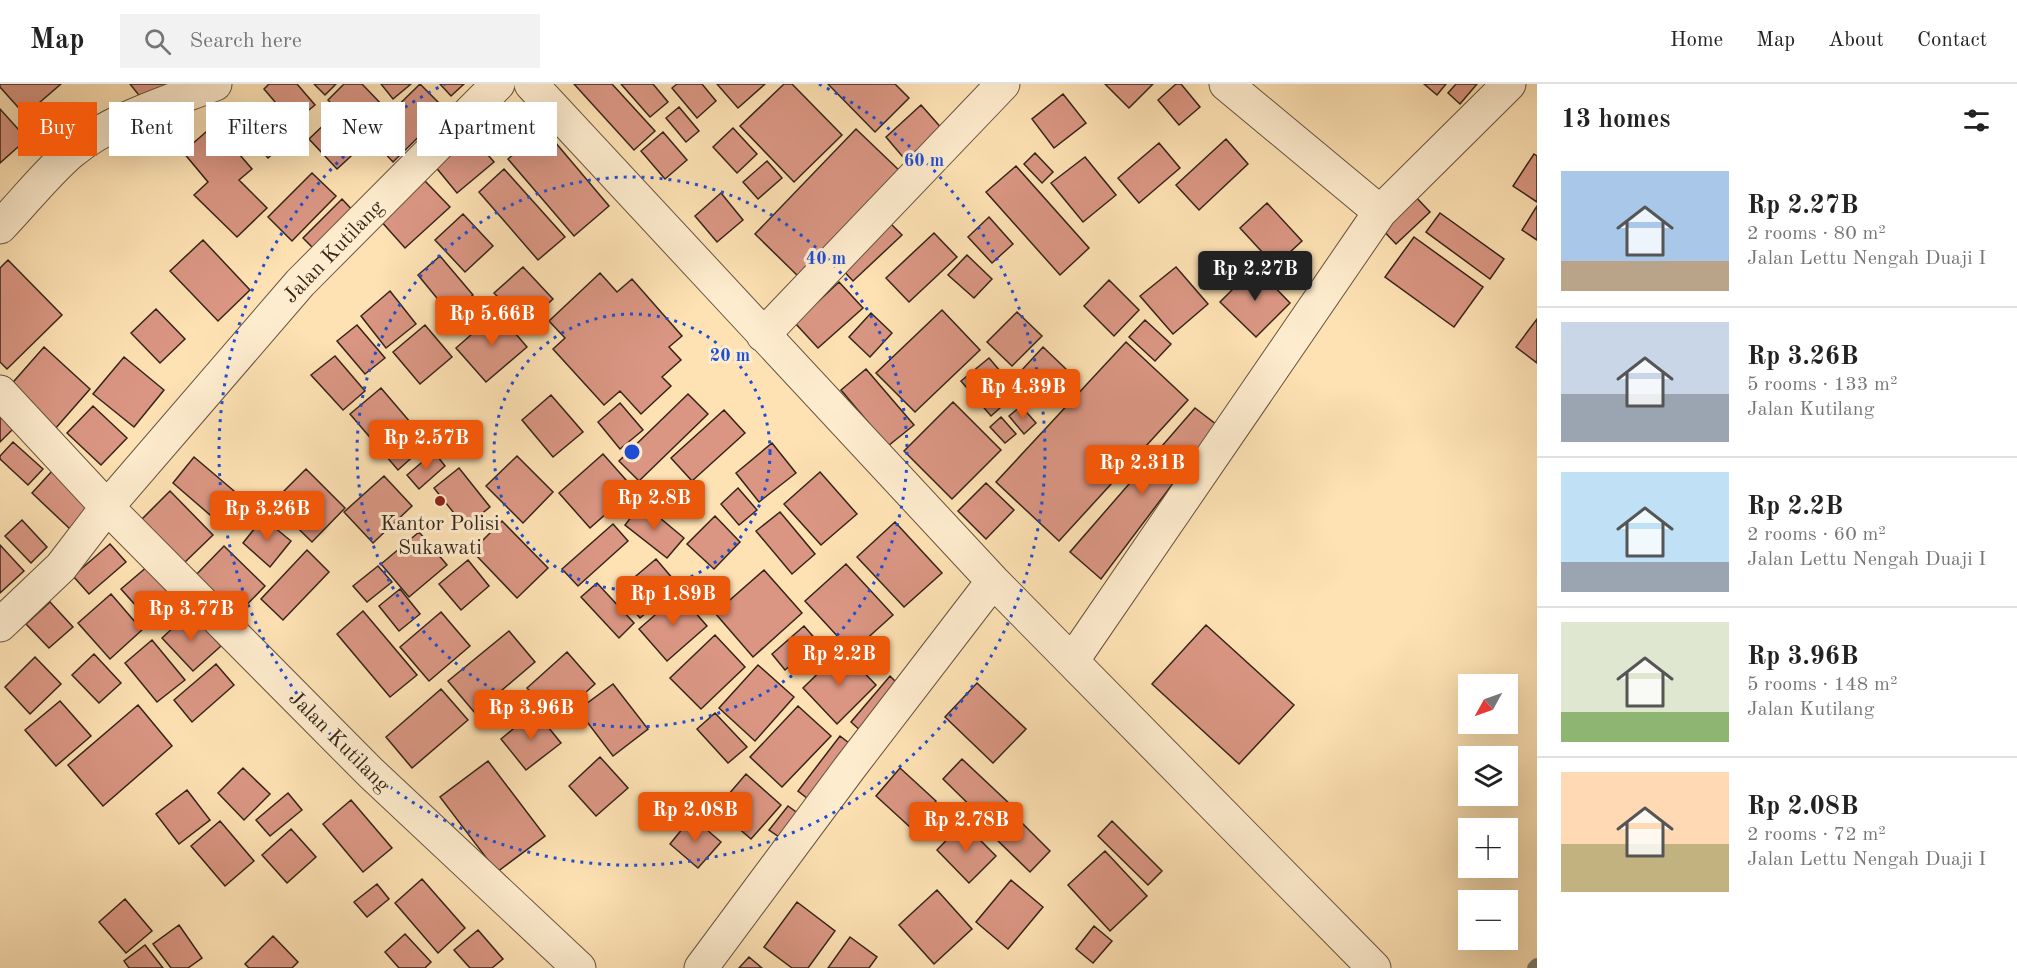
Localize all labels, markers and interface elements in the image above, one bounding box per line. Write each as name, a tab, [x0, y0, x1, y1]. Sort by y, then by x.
search box	[120, 14, 540, 68]
icon: search	[141, 25, 174, 58]
text: Map	[30, 27, 84, 55]
text: Search here	[189, 30, 302, 52]
text: Home	[1670, 30, 1723, 51]
text: Map	[1756, 30, 1795, 51]
text: About	[1828, 30, 1884, 51]
text: Contact	[1917, 30, 1987, 51]
chip: Buy	[18, 102, 97, 156]
chip: Rent	[109, 102, 194, 156]
chip: Filters	[206, 102, 309, 156]
chip: New	[321, 102, 405, 156]
chip: Apartment	[417, 102, 557, 156]
icon: filters	[1960, 104, 1993, 137]
text: 13 homes	[1561, 107, 1670, 133]
text: 60 m	[904, 152, 944, 170]
text: Rp 2.27B	[1747, 193, 1858, 219]
icon: home	[1609, 195, 1681, 267]
street label: Jalan Kutilang	[280, 196, 389, 307]
text: 2 rooms · 80 m²	[1747, 224, 1886, 244]
text: Jalan Lettu Nengah Duaji I	[1747, 249, 1986, 269]
text: 40 m	[806, 250, 846, 268]
pin: Rp 2.27B	[1193, 251, 1317, 302]
text: Rp 2.27B	[1212, 260, 1298, 280]
pin: Rp 5.66B	[430, 296, 554, 347]
text: Rp 5.66B	[449, 305, 535, 325]
text: Rp 3.26B	[1747, 344, 1858, 370]
icon: home	[1609, 346, 1681, 418]
text: 20 m	[710, 347, 750, 365]
pin: Rp 4.39B	[961, 369, 1085, 420]
text: 5 rooms · 133 m²	[1747, 375, 1897, 395]
text: Rp 4.39B	[980, 378, 1066, 398]
text: Jalan Kutilang	[1747, 400, 1874, 420]
pin: Rp 2.57B	[364, 420, 488, 471]
text: Rp 2.57B	[383, 429, 469, 449]
centre of rings	[622, 442, 642, 462]
pin: Rp 2.31B	[1080, 445, 1204, 496]
text: Rp 2.31B	[1099, 454, 1185, 474]
pin: Rp 2.8B	[599, 480, 709, 531]
text: Rp 2.8B	[617, 489, 691, 509]
pin: Rp 3.26B	[205, 491, 329, 542]
marker: Kantor Polisi Sukawati	[433, 494, 447, 508]
text: Rp 2.2B	[1747, 494, 1843, 520]
icon: home	[1609, 496, 1681, 568]
text: Rp 3.26B	[224, 500, 310, 520]
place label: Kantor Polisi Sukawati	[380, 514, 500, 559]
text: 2 rooms · 60 m²	[1747, 525, 1886, 545]
text: Jalan Lettu Nengah Duaji I	[1747, 550, 1986, 570]
pin: Rp 1.89B	[611, 576, 735, 627]
text: Rp 1.89B	[630, 585, 716, 605]
pin: Rp 3.77B	[129, 591, 253, 642]
text: Rp 3.77B	[148, 600, 234, 620]
pin: Rp 2.2B	[784, 636, 894, 687]
text: Rp 3.96B	[1747, 644, 1858, 670]
text: Rp 2.2B	[802, 645, 876, 665]
icon: home	[1609, 646, 1681, 718]
north arrow	[1458, 674, 1518, 734]
map controls	[1458, 674, 1518, 950]
text: 5 rooms · 148 m²	[1747, 675, 1897, 695]
street label: Jalan Kutilang	[284, 687, 394, 797]
pin: Rp 3.96B	[469, 690, 593, 741]
text: Rp 3.96B	[488, 699, 574, 719]
text: Jalan Kutilang	[1747, 700, 1874, 720]
button: layers	[1458, 746, 1518, 806]
pin: Rp 2.08B	[633, 792, 757, 843]
text: Rp 2.08B	[1747, 794, 1858, 820]
icon: home	[1609, 796, 1681, 868]
text: Rp 2.08B	[652, 801, 738, 821]
pin: Rp 2.78B	[904, 802, 1028, 853]
text: Rp 2.78B	[923, 811, 1009, 831]
button: +	[1458, 818, 1518, 878]
text: 2 rooms · 72 m²	[1747, 825, 1886, 845]
text: Jalan Lettu Nengah Duaji I	[1747, 850, 1986, 870]
button: −	[1458, 890, 1518, 950]

